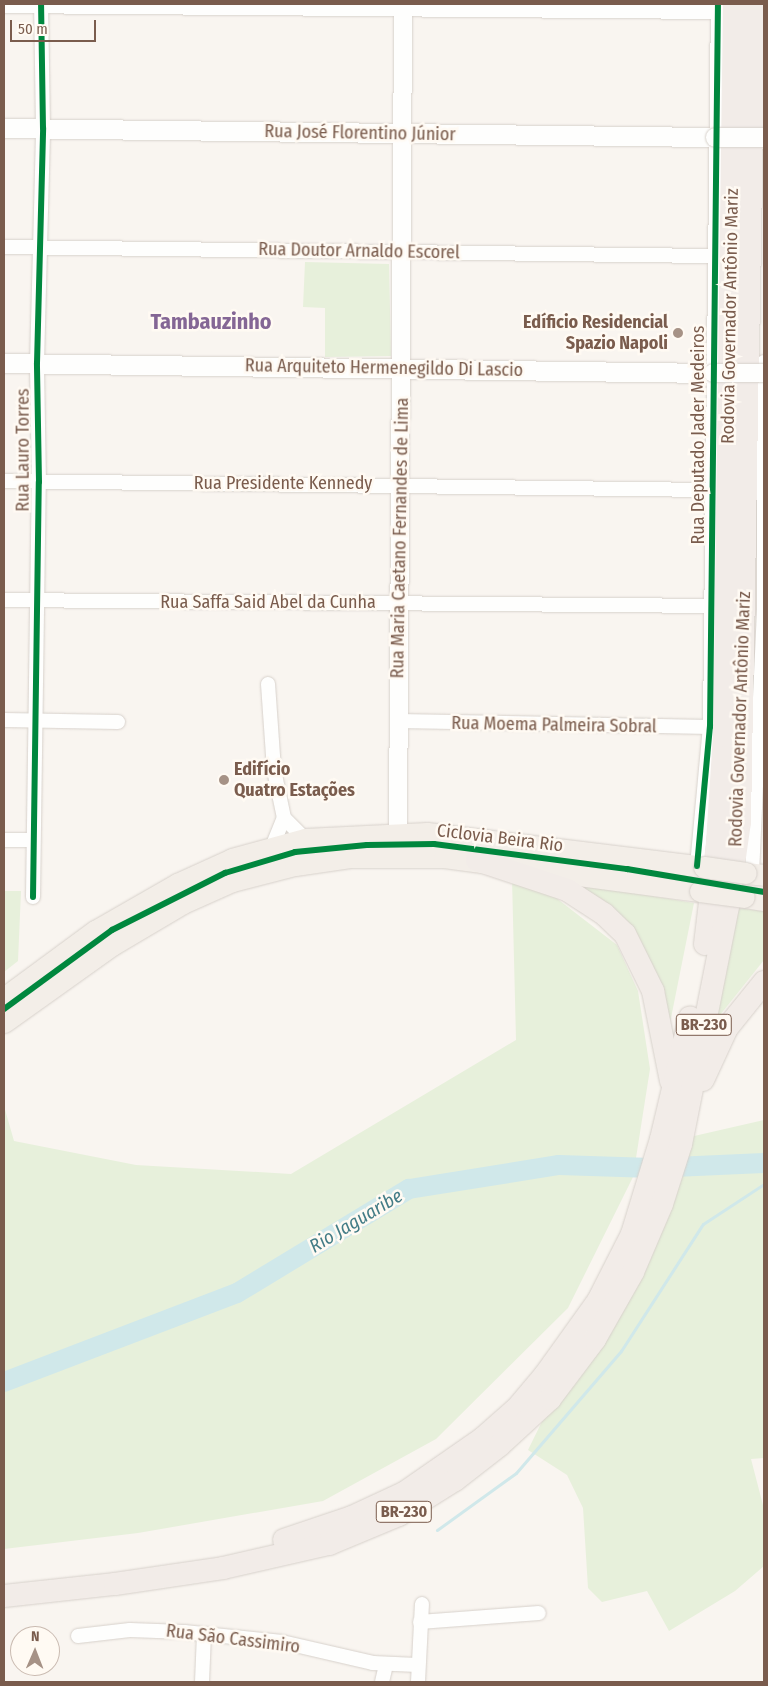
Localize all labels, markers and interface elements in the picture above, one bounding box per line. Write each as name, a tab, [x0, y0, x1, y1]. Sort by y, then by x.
scale bar	[12, 10, 99, 42]
text: 50 m	[18, 20, 48, 38]
street label: Rua José Florentino Júnior	[264, 121, 456, 145]
street label: Rodovia Governador Antônio Mariz	[717, 188, 743, 444]
street label: Rua Doutor Arnaldo Escorel	[258, 238, 460, 264]
district label: Tambauzinho	[150, 309, 272, 335]
place label: Edíficio Residencial Spazio Napoli	[523, 312, 668, 354]
street label: Rua Deputado Jader Medeiros	[687, 325, 709, 545]
marker: Edíficio Residencial Spazio Napoli	[672, 327, 684, 339]
street label: Rua Arquiteto Hermenegildo Di Lascio	[245, 355, 523, 381]
street label: Rua Lauro Torres	[12, 388, 34, 512]
street label: Rua Maria Caetano Fernandes de Lima	[387, 397, 413, 679]
street label: Rua Presidente Kennedy	[194, 472, 372, 494]
street label: Rua Saffa Said Abel da Cunha	[160, 591, 376, 613]
street label: Rodovia Governador Antônio Mariz	[725, 591, 755, 847]
street label: Rua Moema Palmeira Sobral	[451, 712, 657, 738]
place label: Edifício Quatro Estações	[234, 759, 355, 802]
marker: Edifício Quatro Estações	[218, 774, 230, 786]
street label: Ciclovia Beira Rio	[436, 820, 564, 856]
road number: BR-230	[675, 1012, 733, 1038]
water label: Rio Jaguaribe	[305, 1184, 407, 1258]
road number: BR-230	[375, 1498, 433, 1525]
street label: Rua São Cassimiro	[165, 1620, 301, 1658]
north arrow	[10, 1626, 60, 1676]
text: N	[31, 1628, 40, 1645]

